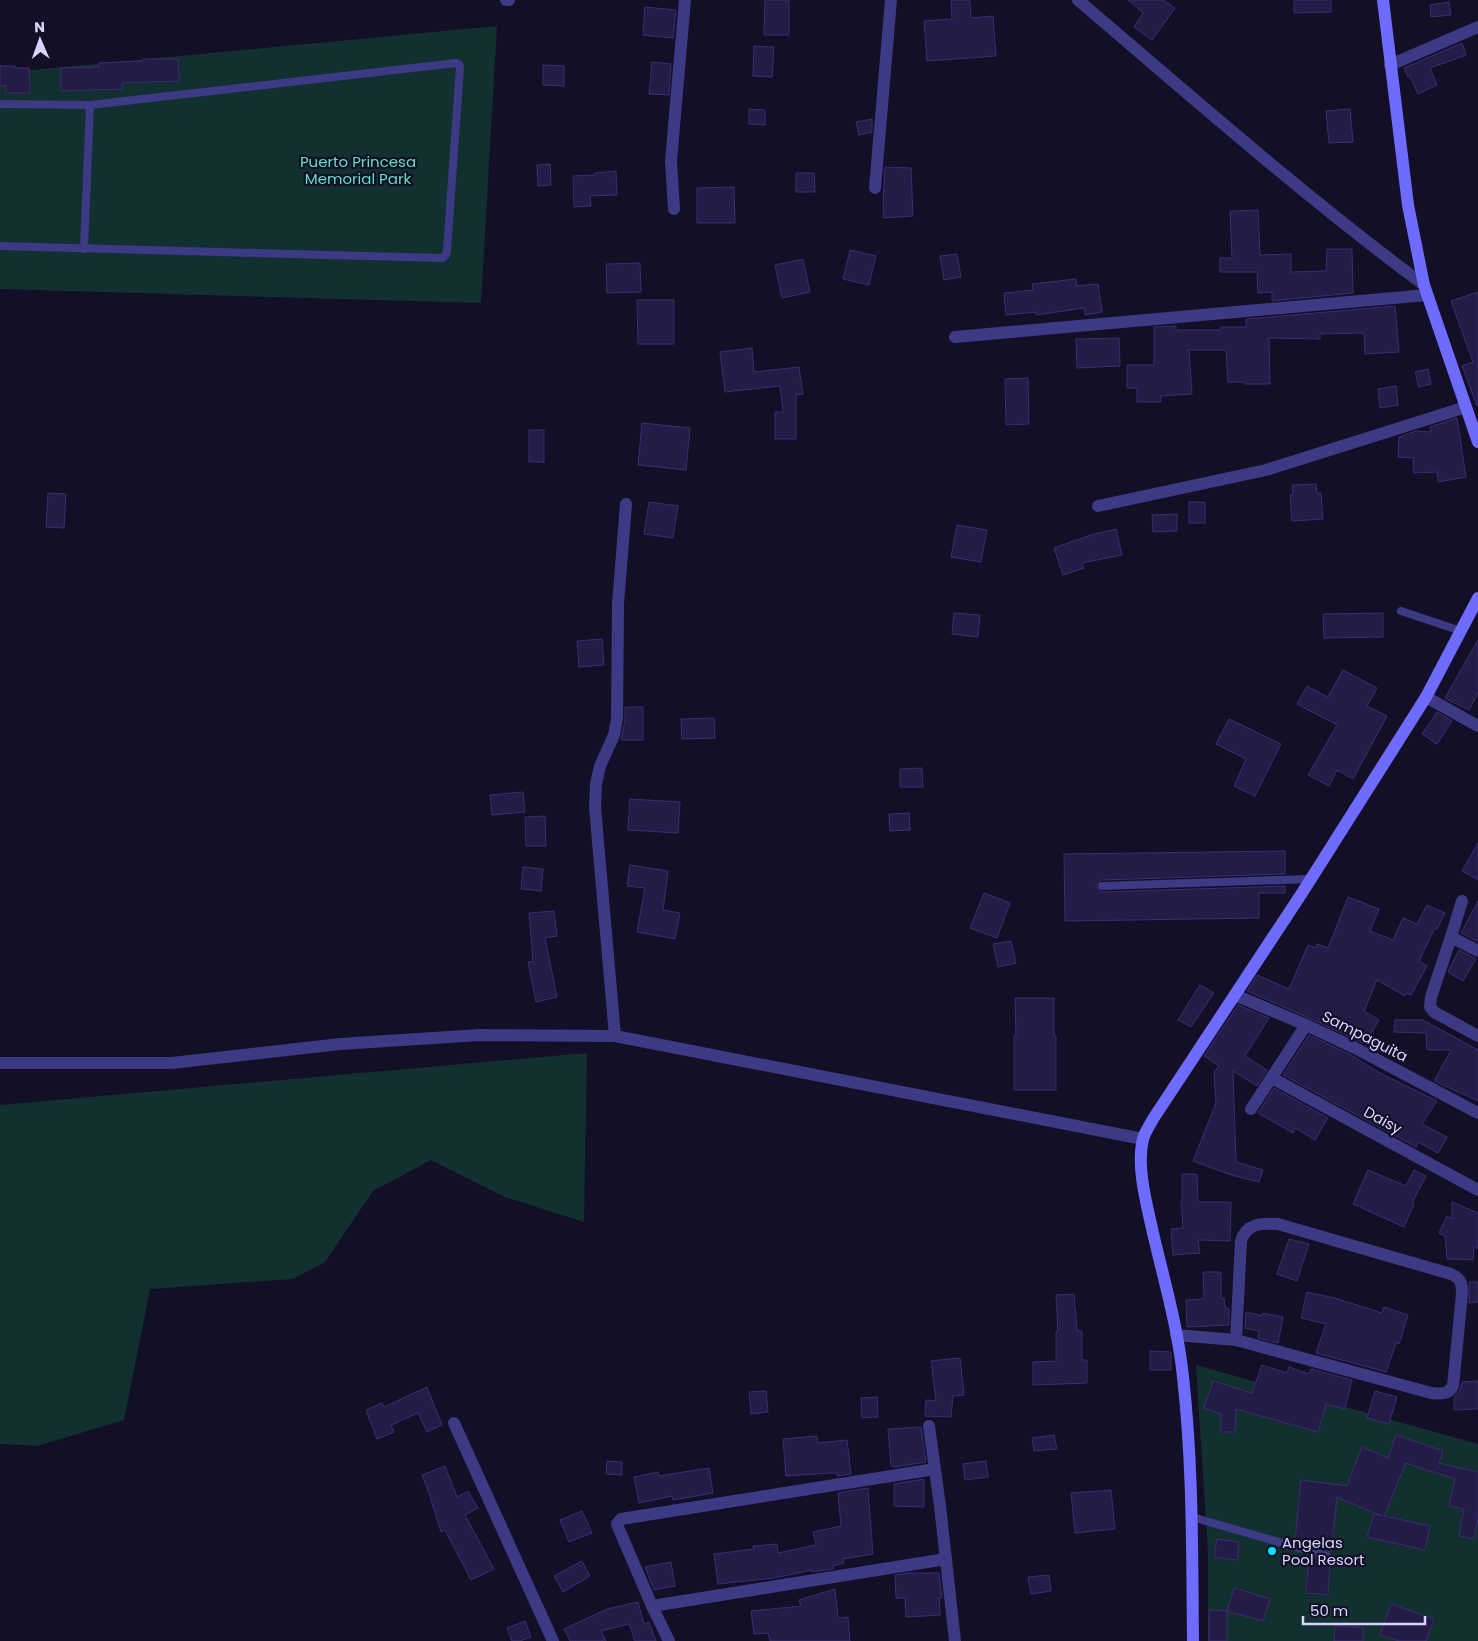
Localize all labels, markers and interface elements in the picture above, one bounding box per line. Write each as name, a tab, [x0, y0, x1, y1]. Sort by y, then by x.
north arrow	[15, 15, 65, 65]
text: N	[34, 17, 45, 37]
park label: Puerto Princesa Memorial Park	[300, 151, 416, 189]
street label: Sampaguita	[1318, 1005, 1412, 1067]
street label: Daisy	[1360, 1101, 1406, 1139]
place label: Angelas Pool Resort	[1282, 1532, 1365, 1570]
marker: Angelas Pool Resort	[1266, 1545, 1278, 1557]
scale bar	[1303, 1594, 1426, 1626]
text: 50 m	[1310, 1600, 1348, 1621]

